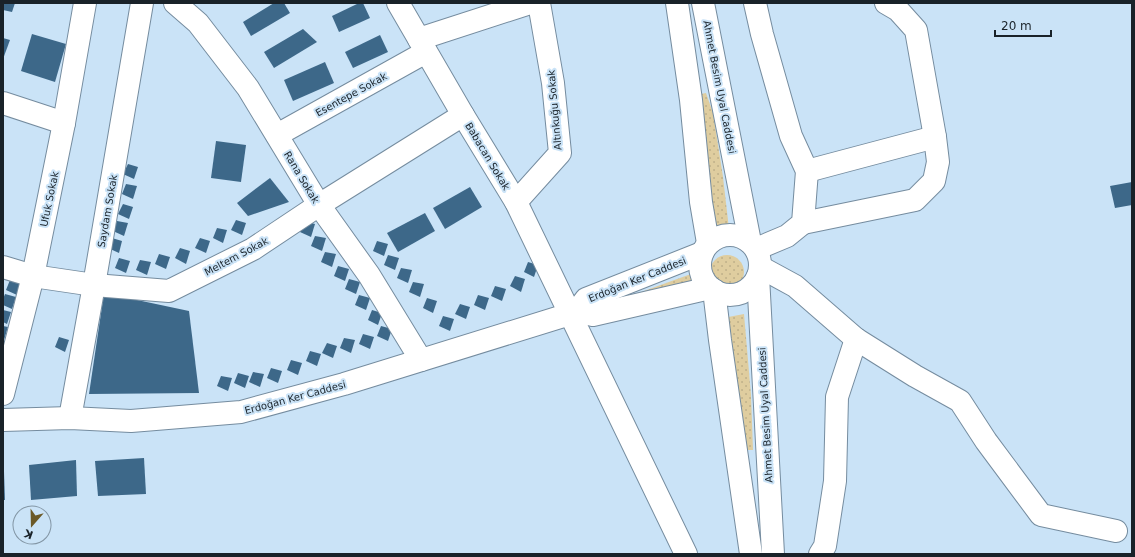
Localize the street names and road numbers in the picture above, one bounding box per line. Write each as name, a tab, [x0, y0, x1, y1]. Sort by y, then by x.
street label: Ahmet Besim Uyal Caddesi	[701, 20, 738, 155]
street label: Altınkuğu Sokak	[545, 69, 563, 150]
street label: Esentepe Sokak	[314, 70, 389, 119]
street label: Babacan Sokak	[463, 121, 512, 192]
street label: Rana Sokak	[282, 149, 321, 205]
street label: Ufuk Sokak	[38, 170, 61, 228]
street label: Saydam Sokak	[96, 174, 119, 248]
street label: Meltem Sokak	[203, 235, 270, 278]
street label: Erdoğan Ker Caddesi	[587, 255, 688, 304]
street label: Ahmet Besim Uyal Caddesi	[756, 347, 775, 483]
street label: Erdoğan Ker Caddesi	[243, 379, 347, 416]

